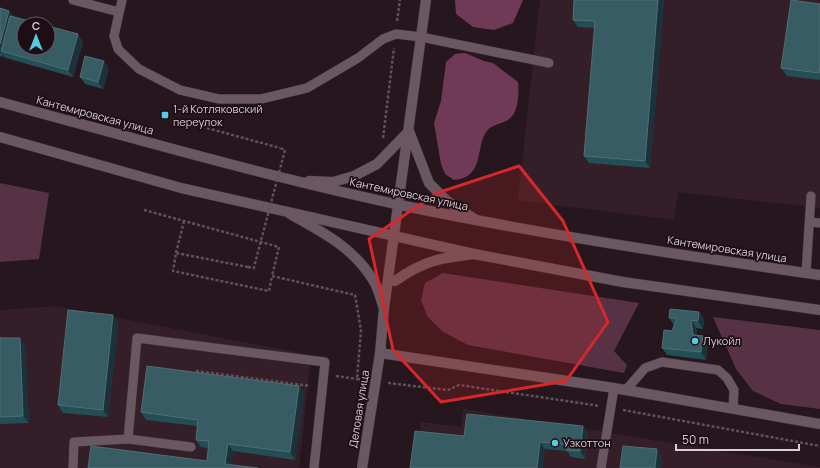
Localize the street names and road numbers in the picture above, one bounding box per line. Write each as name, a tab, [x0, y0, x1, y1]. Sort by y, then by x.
street label: Кантемировская улица	[35, 92, 155, 137]
street label: Кантемировская улица	[348, 174, 470, 213]
street label: Кантемировская улица	[666, 232, 788, 265]
street label: Деловая улица	[345, 369, 372, 449]

